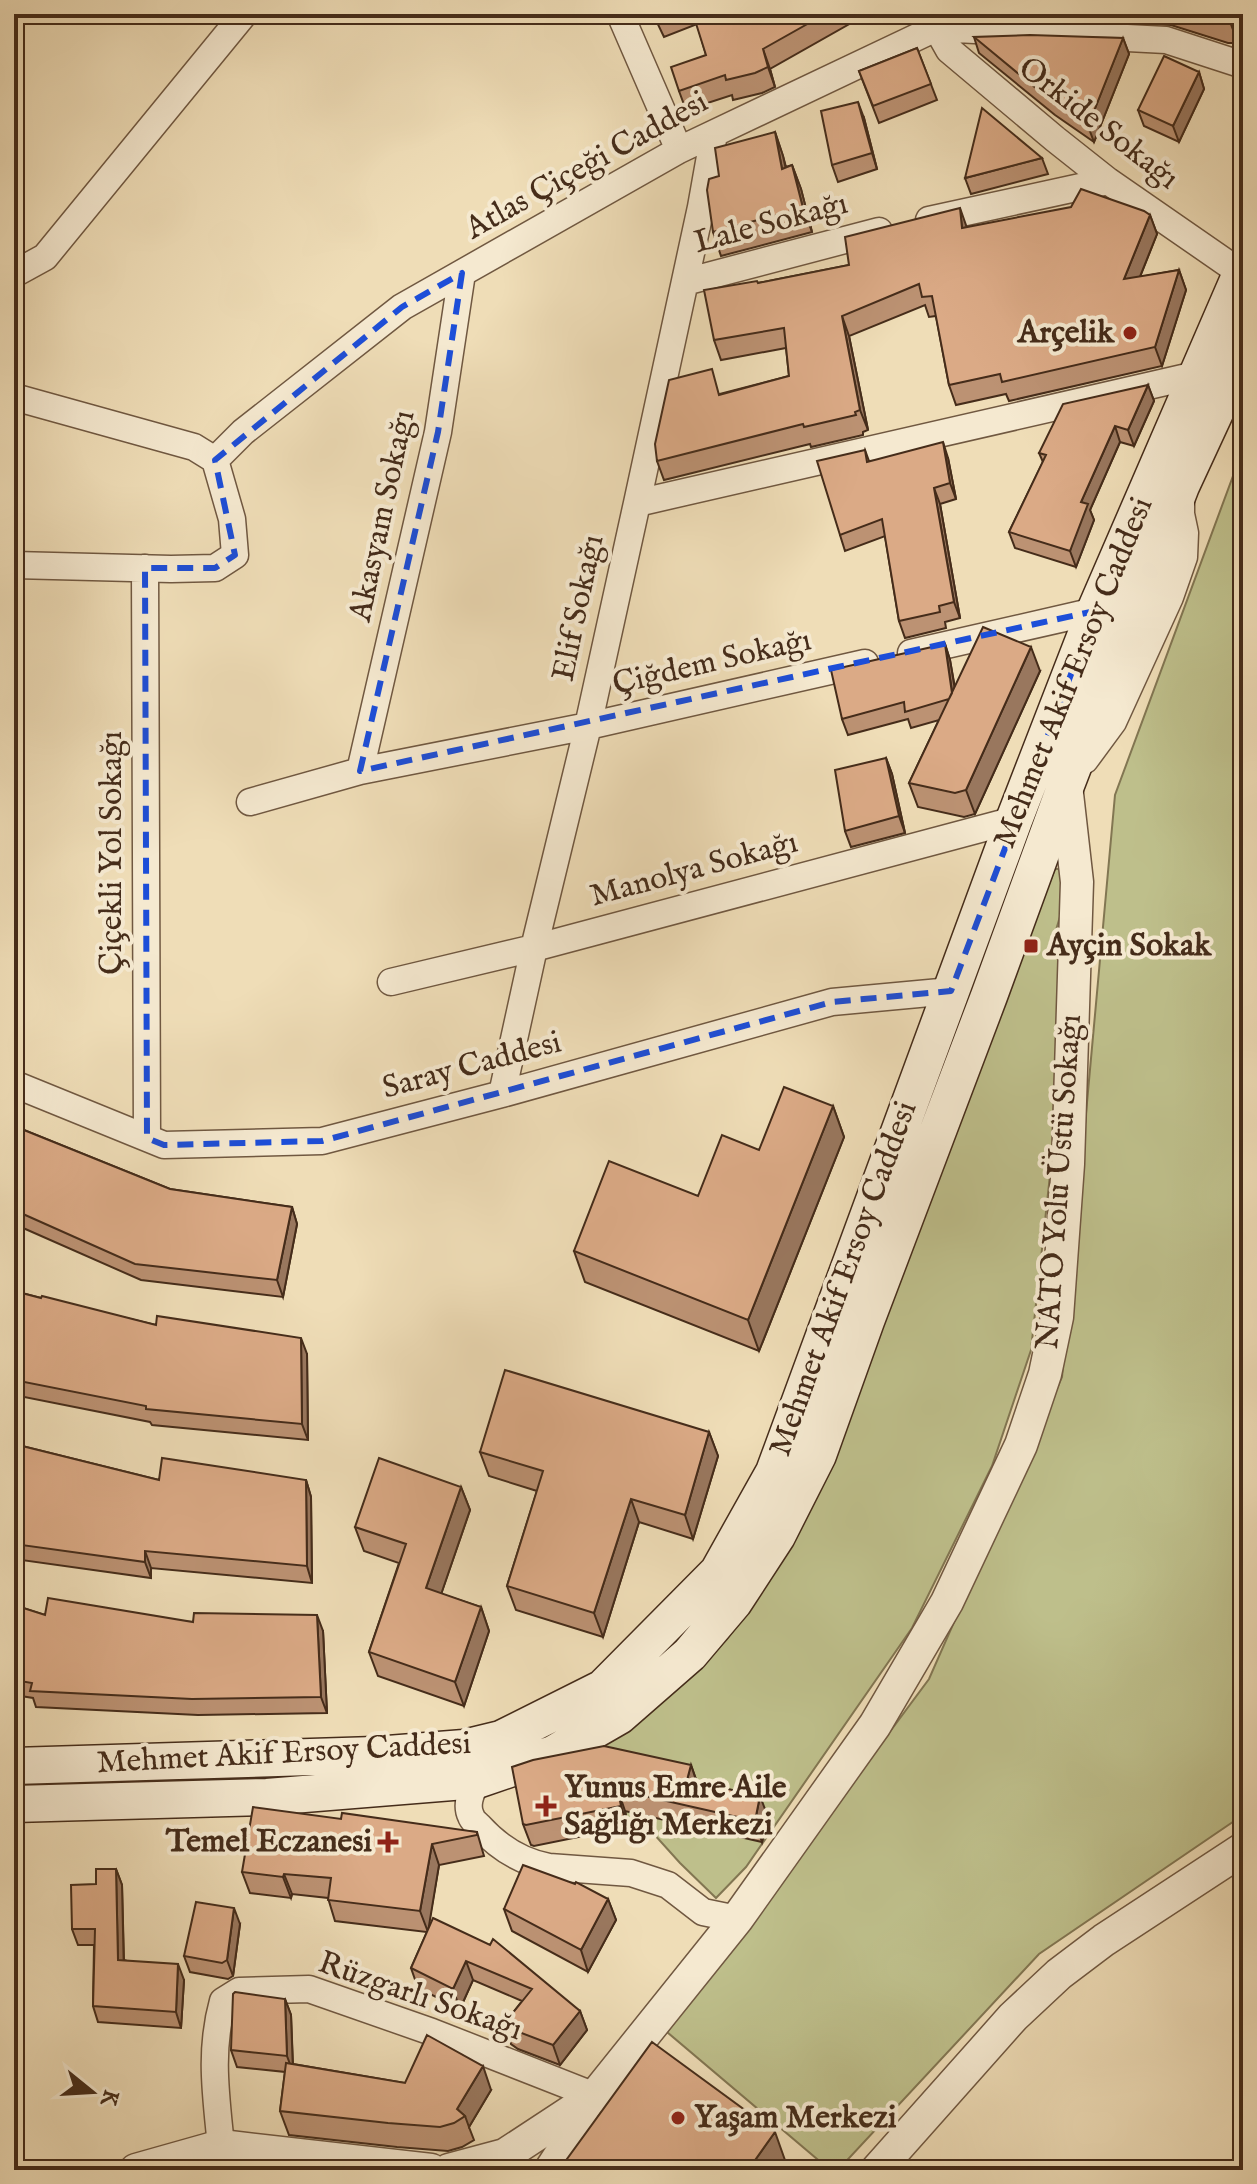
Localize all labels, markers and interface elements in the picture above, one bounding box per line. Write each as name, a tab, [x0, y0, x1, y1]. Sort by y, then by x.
street label: Orkide Sokağı	[1009, 48, 1187, 200]
street label: Atlas Çiçeği Caddesi	[458, 82, 716, 250]
street label: Lale Sokağı	[690, 184, 852, 264]
place label: Arçelik	[1016, 313, 1115, 354]
marker: Arçelik	[1121, 324, 1139, 342]
street label: Akasyam Sokağı	[340, 406, 425, 626]
street label: Mehmet Akif Ersoy Caddesi	[985, 492, 1163, 854]
street label: Elif Sokağı	[544, 531, 614, 685]
street label: Çiğdem Sokağı	[609, 620, 815, 706]
street label: Çiçekli Yol Sokağı	[92, 731, 133, 975]
street label: Manolya Sokağı	[586, 823, 802, 917]
place label: Ayçin Sokak	[1045, 926, 1212, 967]
marker: Ayçin Sokak	[1022, 937, 1040, 955]
street label: NATO Yolu Üstü Sokağı	[1028, 1013, 1092, 1351]
street label: Saray Caddesi	[378, 1022, 566, 1110]
street label: Mehmet Akif Ersoy Caddesi	[761, 1096, 927, 1462]
street label: Mehmet Akif Ersoy Caddesi	[96, 1724, 472, 1784]
place label: Yunus Emre Aile Sağlığı Merkezi	[564, 1768, 787, 1846]
marker: Yunus Emre Aile Sağlığı Merkezi	[535, 1795, 557, 1817]
place label: Temel Eczanesi	[165, 1822, 372, 1863]
marker: Temel Eczanesi	[379, 1833, 397, 1851]
street label: Rüzgarlı Sokağı	[313, 1943, 527, 2051]
north arrow	[52, 2052, 132, 2132]
text: K	[93, 2086, 125, 2110]
place label: Yaşam Merkezi	[694, 2098, 897, 2139]
marker: Yaşam Merkezi	[669, 2109, 687, 2127]

